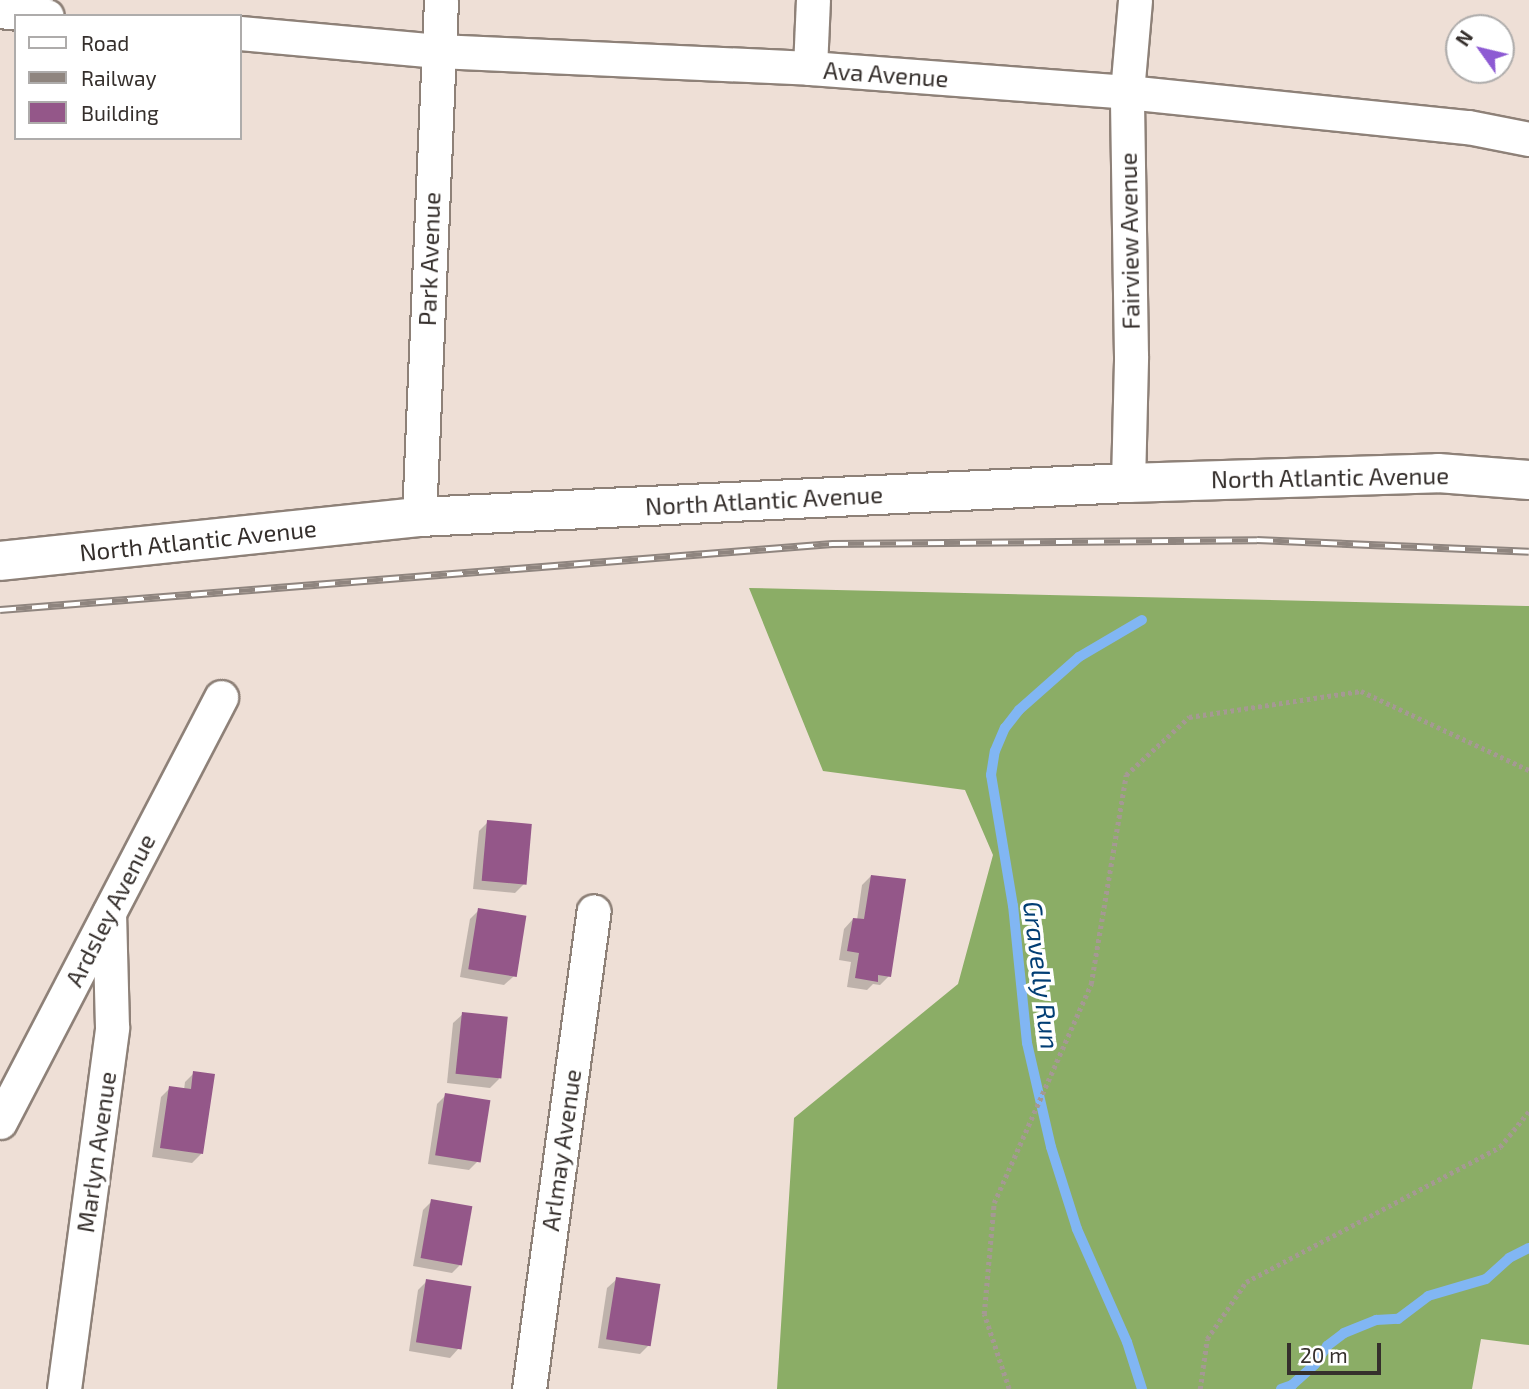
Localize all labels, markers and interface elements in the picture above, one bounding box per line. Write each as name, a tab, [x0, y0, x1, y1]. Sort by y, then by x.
legend	[14, 14, 242, 140]
north arrow	[1445, 14, 1515, 84]
text: N	[1450, 26, 1477, 50]
text: Road	[81, 30, 129, 55]
street label: Ava Avenue	[822, 55, 950, 93]
text: Railway	[81, 65, 157, 90]
text: Building	[81, 100, 159, 125]
street label: Fairview Avenue	[1113, 152, 1145, 330]
street label: Park Avenue	[412, 191, 446, 327]
street label: North Atlantic Avenue	[1210, 461, 1450, 493]
street label: North Atlantic Avenue	[644, 479, 884, 521]
street label: North Atlantic Avenue	[78, 513, 318, 567]
street label: Ardsley Avenue	[59, 828, 161, 992]
water label: Gravelly Run	[1017, 899, 1067, 1051]
street label: Arlmay Avenue	[535, 1067, 587, 1233]
street label: Marlyn Avenue	[70, 1069, 122, 1235]
scale bar	[1291, 1330, 1386, 1374]
text: 20 m	[1300, 1342, 1348, 1367]

